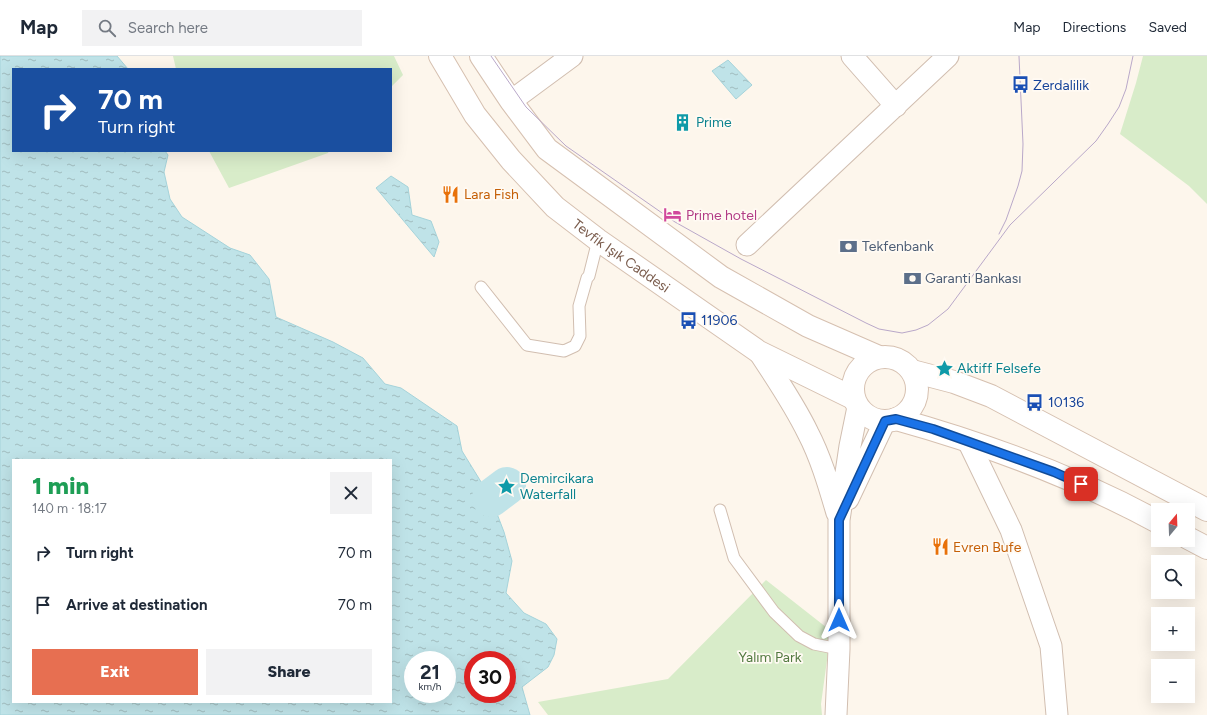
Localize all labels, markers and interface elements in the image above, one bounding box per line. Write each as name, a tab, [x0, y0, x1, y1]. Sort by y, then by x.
search box	[82, 10, 362, 46]
text: Map	[20, 16, 58, 39]
icon: search	[96, 17, 118, 39]
text: Search here	[128, 19, 208, 37]
text: Map	[1013, 19, 1041, 36]
text: Directions	[1063, 19, 1126, 36]
text: Saved	[1148, 19, 1187, 36]
bus stop icon: Zerdalilik	[1010, 75, 1030, 95]
place label: Zerdalilik	[1033, 77, 1089, 94]
text: 70 m	[98, 82, 163, 116]
icon: right	[32, 84, 84, 136]
building icon: Prime	[673, 112, 693, 132]
place label: Prime	[696, 114, 732, 131]
text: Turn right	[98, 116, 175, 138]
restaurant icon: Lara Fish	[441, 184, 461, 204]
place label: Lara Fish	[464, 186, 519, 203]
hotel icon: Prime hotel	[663, 205, 683, 225]
place label: Prime hotel	[686, 207, 757, 224]
street label: Tevfik Işık Caddesi	[569, 216, 673, 296]
bank icon: Tekfenbank	[839, 236, 859, 256]
place label: Tekfenbank	[862, 238, 934, 255]
bank icon: Garanti Bankası	[902, 268, 922, 288]
place label: Garanti Bankası	[925, 270, 1022, 287]
bus stop icon: 11906	[678, 310, 698, 330]
place label: 11906	[701, 312, 737, 329]
place icon: Aktiff Felsefe	[934, 358, 954, 378]
place label: Aktiff Felsefe	[957, 360, 1041, 377]
bus stop icon: 10136	[1025, 392, 1045, 412]
place label: 10136	[1048, 394, 1084, 411]
pin	[1064, 467, 1098, 501]
place label: Demircikara Waterfall	[520, 470, 594, 503]
text: 1 min	[32, 471, 89, 500]
button: close	[330, 472, 372, 514]
icon: arrive	[1070, 473, 1092, 495]
place icon: Demircikara Waterfall	[497, 476, 517, 496]
text: 140 m · 18:17	[32, 501, 107, 516]
north arrow	[1151, 503, 1195, 547]
map controls	[1151, 503, 1195, 703]
restaurant icon: Evren Bufe	[930, 537, 950, 557]
place label: Evren Bufe	[953, 539, 1022, 556]
icon: right	[32, 542, 54, 564]
text: Turn right	[66, 544, 134, 562]
text: 70 m	[338, 544, 372, 562]
button: search	[1151, 555, 1195, 599]
icon: arrive	[32, 594, 54, 616]
text: Arrive at destination	[66, 596, 207, 614]
text: 70 m	[338, 596, 372, 614]
position arrow	[818, 599, 860, 641]
button: +	[1151, 607, 1195, 651]
button: Exit	[32, 649, 198, 695]
button: Share	[206, 649, 372, 695]
park label: Yalım Park	[738, 649, 802, 666]
speed limit sign: 30	[464, 651, 516, 703]
button: −	[1151, 659, 1195, 703]
text: 21	[420, 660, 440, 684]
text: km/h	[419, 680, 441, 693]

